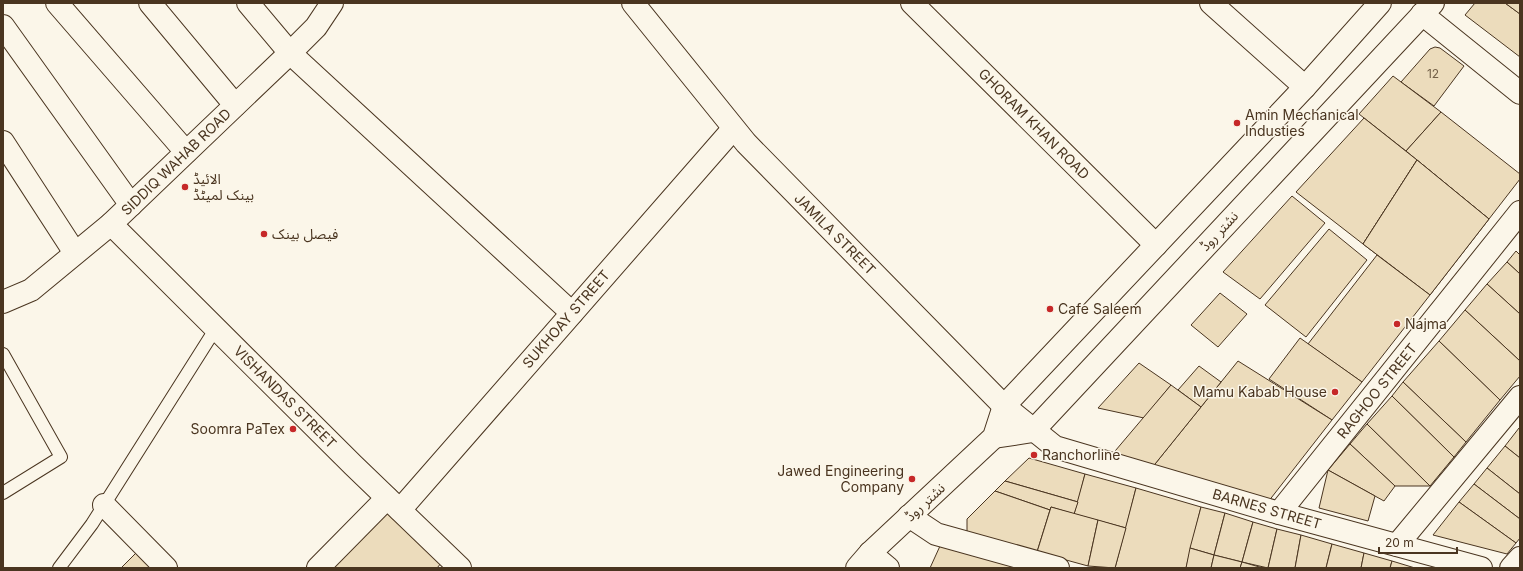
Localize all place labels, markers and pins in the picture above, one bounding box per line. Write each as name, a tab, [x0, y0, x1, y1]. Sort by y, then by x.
place label: Amin Mechanical Industies	[1245, 106, 1359, 139]
marker: Amin Mechanical Industies	[1232, 118, 1242, 128]
place label: الائیڈ بینک لمیٹڈ	[193, 170, 254, 203]
marker: الائیڈ بینک لمیٹڈ	[180, 182, 190, 192]
place label: فیصل بینک	[272, 225, 338, 243]
marker: فیصل بینک	[259, 229, 269, 239]
place label: Cafe Saleem	[1058, 300, 1142, 317]
marker: Cafe Saleem	[1045, 304, 1055, 314]
place label: Najma	[1405, 315, 1447, 332]
marker: Najma	[1392, 319, 1402, 329]
place label: Mamu Kabab House	[1193, 383, 1327, 400]
marker: Mamu Kabab House	[1330, 387, 1340, 397]
place label: Soomra PaTex	[191, 420, 285, 437]
marker: Soomra PaTex	[288, 424, 298, 434]
place label: Ranchorline	[1042, 446, 1120, 463]
marker: Ranchorline	[1029, 450, 1039, 460]
place label: Jawed Engineering Company	[777, 462, 904, 495]
marker: Jawed Engineering Company	[907, 474, 917, 484]

